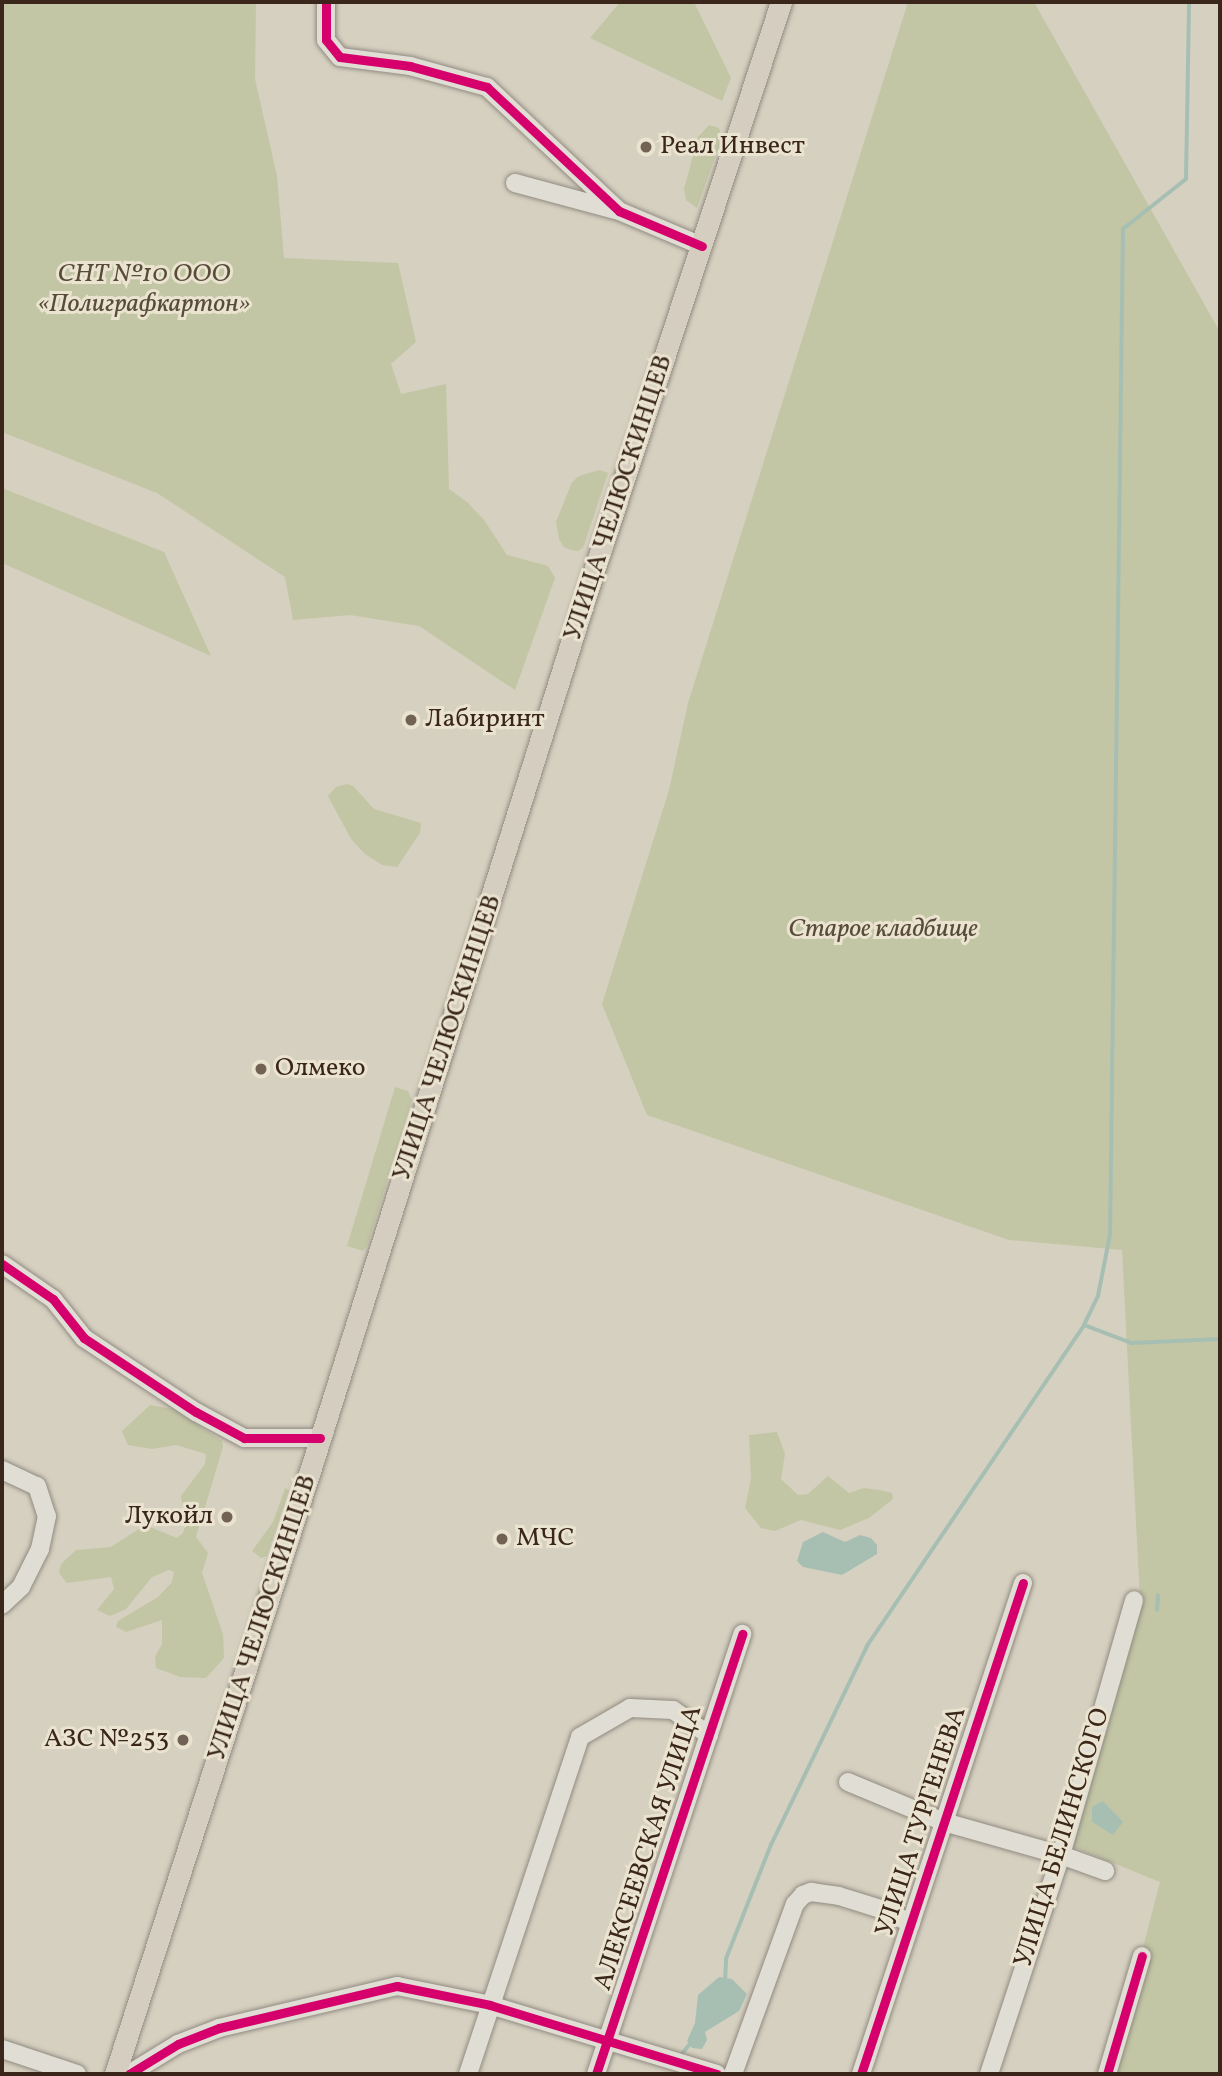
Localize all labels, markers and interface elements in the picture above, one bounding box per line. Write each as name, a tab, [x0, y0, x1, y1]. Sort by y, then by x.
place label: Реал Инвест	[660, 131, 805, 163]
marker: Реал Инвест	[638, 139, 654, 155]
park label: СНТ №10 ООО «Полиграфкартон»	[38, 259, 250, 320]
street label: УЛИЦА ЧЕЛЮСКИНЦЕВ	[558, 351, 680, 645]
place label: Лабиринт	[425, 704, 545, 736]
marker: Лабиринт	[403, 712, 419, 728]
street label: УЛИЦА ЧЕЛЮСКИНЦЕВ	[387, 891, 509, 1185]
park label: Старое кладбище	[788, 914, 978, 946]
place label: Олмеко	[275, 1053, 366, 1085]
marker: Олмеко	[253, 1061, 269, 1077]
street label: УЛИЦА ЧЕЛЮСКИНЦЕВ	[202, 1471, 324, 1765]
place label: Лукойл	[125, 1501, 213, 1533]
marker: Лукойл	[219, 1509, 235, 1525]
place label: МЧС	[516, 1523, 575, 1555]
marker: МЧС	[494, 1531, 510, 1547]
street label: АЛЕКСЕЕВСКАЯ УЛИЦА	[588, 1702, 710, 1994]
street label: УЛИЦА ТУРГЕНЕВА	[870, 1703, 974, 1941]
street label: УЛИЦА БЕЛИНСКОГО	[1009, 1704, 1117, 1972]
place label: АЗС №253	[44, 1724, 169, 1756]
marker: АЗС №253	[175, 1732, 191, 1748]

